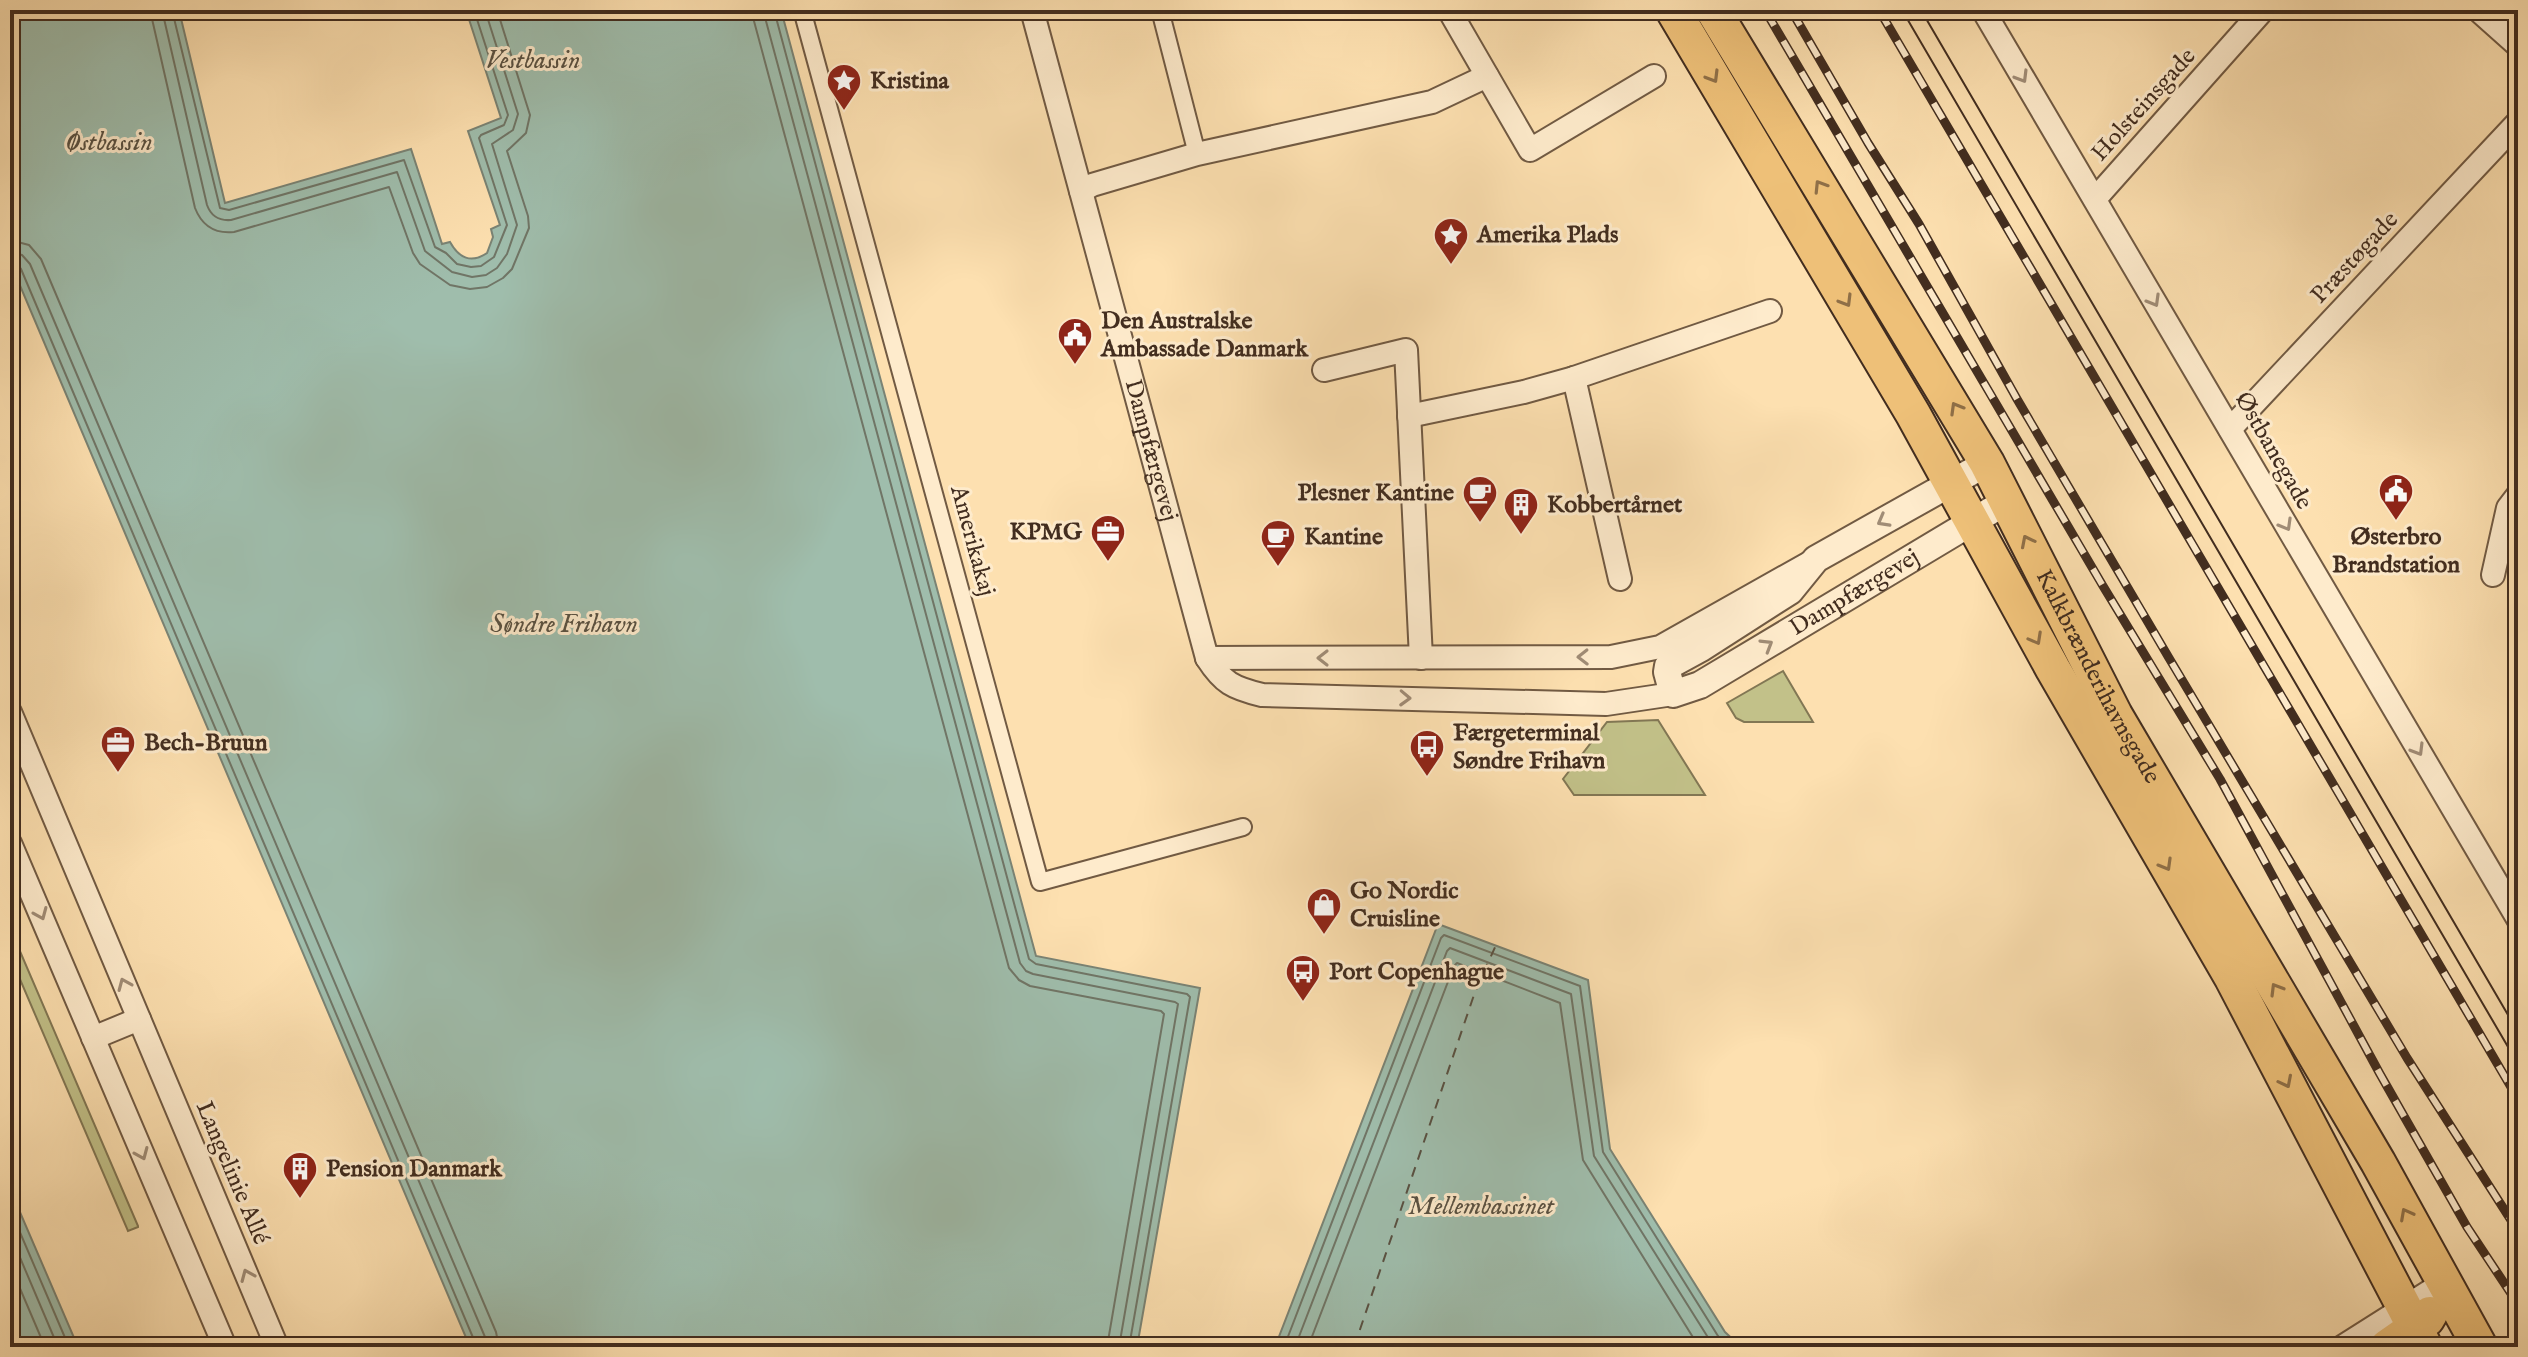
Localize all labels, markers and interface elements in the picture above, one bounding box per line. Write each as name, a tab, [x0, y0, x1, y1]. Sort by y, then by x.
street label: Holsteinsgade	[2085, 42, 2203, 168]
water label: Vestbassin	[486, 44, 580, 77]
place icon: Kristina	[825, 62, 863, 112]
place label: Kristina	[870, 66, 949, 97]
one-way arrow	[1703, 68, 1719, 83]
one-way arrow	[2012, 68, 2028, 83]
water label: Østbassin	[65, 126, 153, 159]
one-way arrow	[1814, 180, 1829, 195]
street label: Præstøgade	[2304, 205, 2406, 311]
place icon: Amerika Plads	[1432, 216, 1470, 266]
place label: Amerika Plads	[1476, 220, 1619, 251]
one-way arrow	[1836, 292, 1851, 307]
one-way arrow	[2145, 292, 2160, 307]
place label: Den Australske Ambassade Danmark	[1100, 306, 1309, 365]
public building icon: Den Australske Ambassade Danmark	[1056, 316, 1094, 366]
street label: Dampfærgevej	[1117, 376, 1185, 525]
street label: Østbanegade	[2227, 387, 2319, 515]
one-way arrow	[1950, 402, 1965, 417]
public building icon: Østerbro Brandstation	[2377, 472, 2415, 522]
cafe icon: Plesner Kantine	[1461, 474, 1499, 524]
place label: Plesner Kantine	[1297, 478, 1454, 509]
street label: Amerikakaj	[942, 481, 1002, 600]
building icon: Kobbertårnet	[1502, 486, 1540, 536]
place label: Kobbertårnet	[1547, 490, 1683, 521]
one-way arrow	[1877, 512, 1891, 527]
office icon: KPMG	[1089, 513, 1127, 563]
place label: KPMG	[1009, 517, 1083, 548]
one-way arrow	[2276, 517, 2292, 531]
cafe icon: Kantine	[1259, 518, 1297, 568]
place label: Kantine	[1304, 522, 1383, 553]
place label: Østerbro Brandstation	[2332, 522, 2460, 581]
one-way arrow	[2022, 535, 2037, 550]
street label: Dampfærgevej	[1784, 542, 1925, 643]
street label: Kalkbrænderihavnsgade	[2028, 564, 2167, 789]
water label: Søndre Frihavn	[490, 608, 638, 641]
one-way arrow	[2026, 631, 2042, 645]
one-way arrow	[1758, 639, 1773, 655]
one-way arrow	[1576, 648, 1589, 666]
one-way arrow	[1316, 649, 1329, 667]
one-way arrow	[1399, 690, 1412, 707]
place label: Færgeterminal Søndre Frihavn	[1453, 718, 1605, 777]
office icon: Bech-Bruun	[99, 724, 137, 774]
place label: Bech-Bruun	[144, 728, 268, 759]
bus stop icon: Færgeterminal Søndre Frihavn	[1408, 728, 1446, 778]
one-way arrow	[2408, 741, 2423, 756]
one-way arrow	[2156, 856, 2172, 871]
place label: Go Nordic Cruisline	[1350, 876, 1458, 935]
shop icon: Go Nordic Cruisline	[1305, 886, 1343, 936]
one-way arrow	[31, 906, 47, 921]
bus stop icon: Port Copenhague	[1284, 953, 1322, 1003]
place label: Port Copenhague	[1329, 957, 1504, 988]
one-way arrow	[118, 978, 134, 992]
one-way arrow	[2270, 983, 2286, 997]
one-way arrow	[2277, 1073, 2292, 1088]
street label: Langelinie Allé	[188, 1097, 276, 1249]
one-way arrow	[133, 1145, 149, 1160]
building icon: Pension Danmark	[281, 1150, 319, 1200]
place label: Pension Danmark	[326, 1154, 503, 1185]
water label: Mellembassinet	[1408, 1190, 1556, 1223]
one-way arrow	[2400, 1208, 2416, 1222]
one-way arrow	[240, 1269, 257, 1283]

